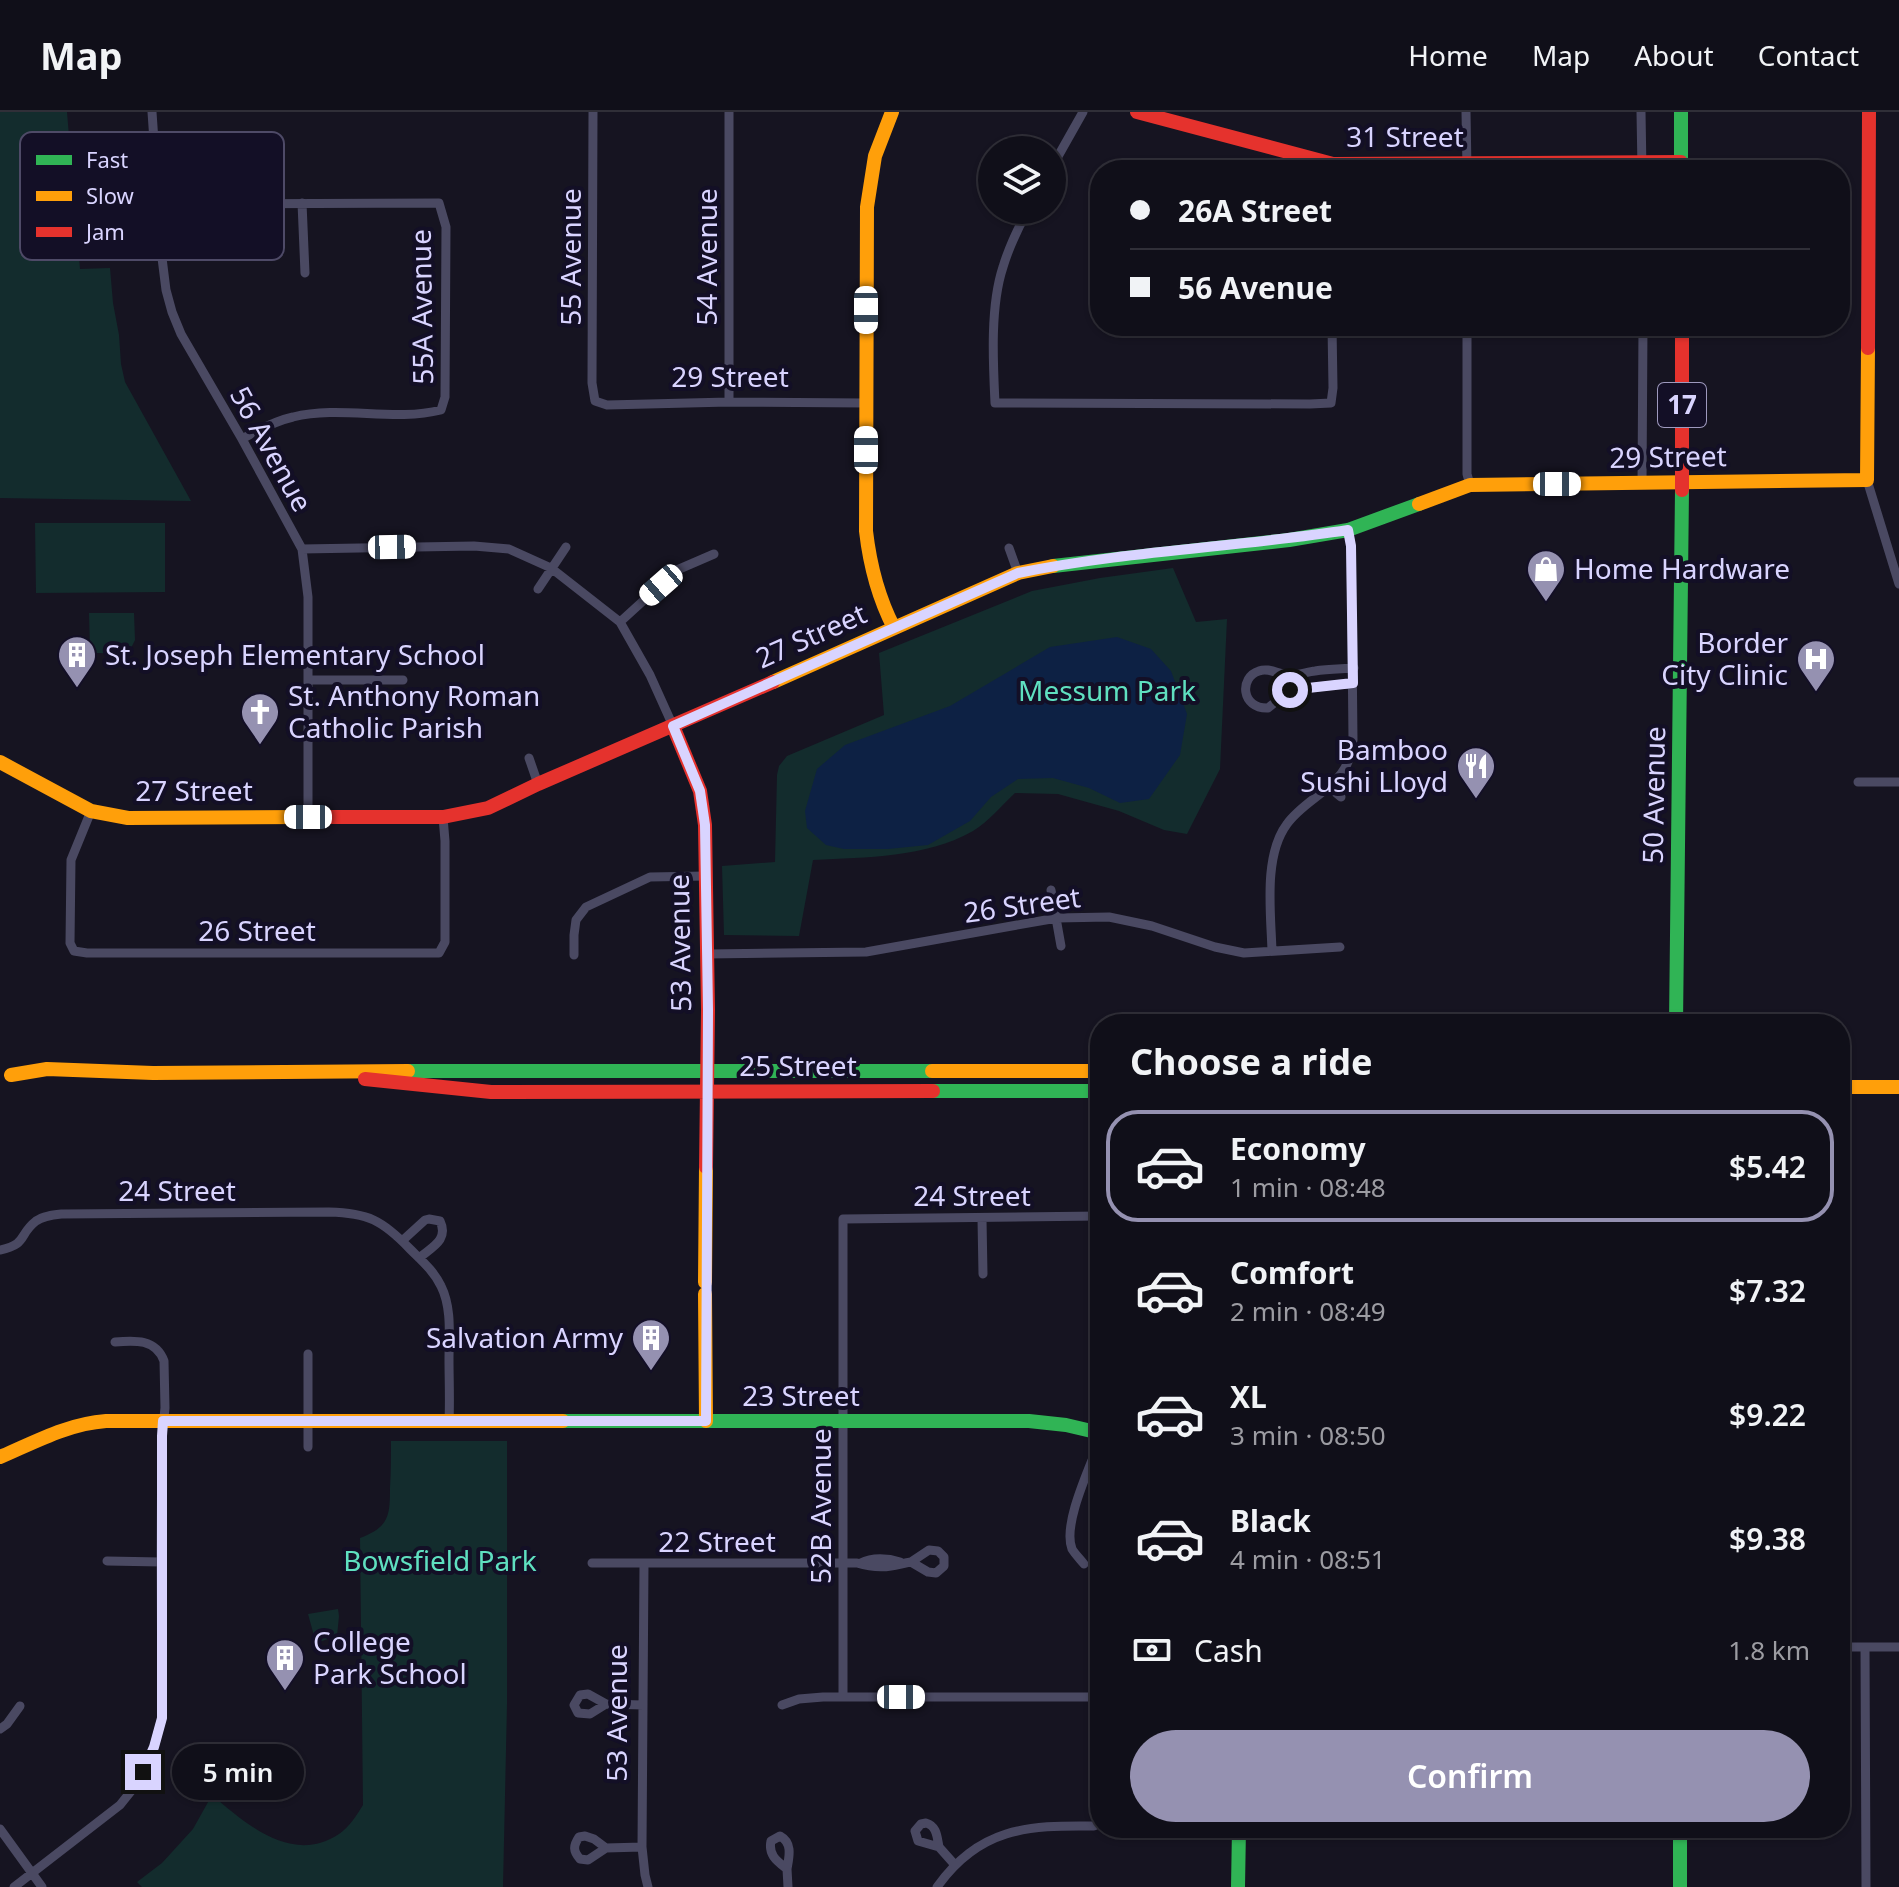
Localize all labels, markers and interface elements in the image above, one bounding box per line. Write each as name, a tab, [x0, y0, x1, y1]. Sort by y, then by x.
text: Map	[40, 29, 123, 81]
text: Home	[1408, 36, 1488, 74]
text: Map	[1532, 36, 1590, 74]
text: About	[1634, 36, 1714, 74]
text: Contact	[1758, 36, 1859, 74]
street label: 31 Street	[1346, 117, 1464, 155]
legend	[20, 132, 284, 260]
map controls	[978, 136, 1066, 224]
button: layers	[978, 136, 1066, 224]
text: Fast	[86, 144, 128, 174]
text: Slow	[86, 180, 135, 210]
street label: 55 Avenue	[551, 188, 589, 326]
street label: 54 Avenue	[687, 188, 725, 326]
text: 26A Street	[1178, 190, 1332, 231]
text: Jam	[84, 216, 125, 246]
street label: 55A Avenue	[401, 229, 441, 385]
text: 56 Avenue	[1178, 267, 1333, 308]
car	[854, 286, 878, 334]
street label: 29 Street	[671, 357, 789, 395]
street label: 56 Avenue	[222, 379, 322, 518]
road number: 17	[1658, 383, 1706, 427]
car	[854, 426, 878, 474]
street label: 29 Street	[1609, 436, 1727, 476]
car	[1533, 472, 1581, 496]
car	[368, 535, 416, 559]
shop icon: Home Hardware	[1525, 548, 1567, 603]
place label: Home Hardware	[1574, 549, 1790, 587]
car	[635, 560, 687, 610]
street label: 27 Street	[749, 594, 872, 676]
place label: Border City Clinic	[1661, 623, 1788, 693]
building icon: St. Joseph Elementary School	[56, 634, 98, 689]
place label: St. Joseph Elementary School	[105, 635, 485, 673]
hospital icon: Border City Clinic	[1795, 638, 1837, 693]
park label: Messum Park	[1018, 671, 1196, 709]
route start	[1272, 672, 1308, 708]
place label: St. Anthony Roman Catholic Parish	[288, 676, 540, 746]
church icon: St. Anthony Roman Catholic Parish	[239, 691, 281, 746]
street label: 50 Avenue	[1633, 726, 1673, 864]
place label: Bamboo Sushi Lloyd	[1300, 730, 1448, 800]
restaurant icon: Bamboo Sushi Lloyd	[1455, 745, 1497, 800]
street label: 27 Street	[135, 771, 253, 809]
car	[284, 805, 332, 829]
street label: 53 Avenue	[659, 874, 699, 1012]
street label: 26 Street	[961, 877, 1083, 931]
street label: 26 Street	[198, 911, 316, 949]
text: Choose a ride	[1130, 1037, 1372, 1086]
street label: 25 Street	[739, 1046, 857, 1084]
text: Economy	[1230, 1128, 1366, 1169]
icon: car	[1134, 1130, 1206, 1202]
text: $5.42	[1729, 1146, 1806, 1187]
text: 1 min · 08:48	[1230, 1169, 1386, 1205]
street label: 24 Street	[118, 1171, 236, 1209]
street label: 24 Street	[913, 1176, 1031, 1214]
text: Comfort	[1230, 1252, 1354, 1293]
icon: car	[1134, 1254, 1206, 1326]
text: $7.32	[1729, 1270, 1806, 1311]
text: 2 min · 08:49	[1230, 1293, 1386, 1329]
building icon: Salvation Army	[630, 1317, 672, 1372]
place label: Salvation Army	[426, 1318, 624, 1356]
street label: 23 Street	[742, 1376, 860, 1414]
text: XL	[1230, 1376, 1267, 1417]
icon: car	[1134, 1378, 1206, 1450]
text: $9.22	[1729, 1394, 1806, 1435]
text: 3 min · 08:50	[1230, 1417, 1386, 1453]
street label: 52B Avenue	[801, 1428, 839, 1584]
text: Black	[1230, 1500, 1311, 1541]
icon: car	[1134, 1502, 1206, 1574]
text: $9.38	[1729, 1518, 1806, 1559]
street label: 22 Street	[658, 1522, 776, 1560]
park label: Bowsfield Park	[343, 1541, 537, 1579]
text: 4 min · 08:51	[1230, 1541, 1386, 1577]
place label: College Park School	[313, 1622, 467, 1692]
icon: cash	[1130, 1628, 1174, 1672]
text: Cash	[1194, 1630, 1263, 1671]
text: 1.8 km	[1728, 1632, 1810, 1668]
building icon: College Park School	[264, 1637, 306, 1692]
street label: 53 Avenue	[597, 1644, 635, 1782]
car	[877, 1685, 925, 1709]
button: Confirm	[1130, 1730, 1810, 1822]
callout: 5 min	[171, 1744, 303, 1800]
route end	[125, 1754, 161, 1790]
text: 5 min	[203, 1754, 273, 1790]

